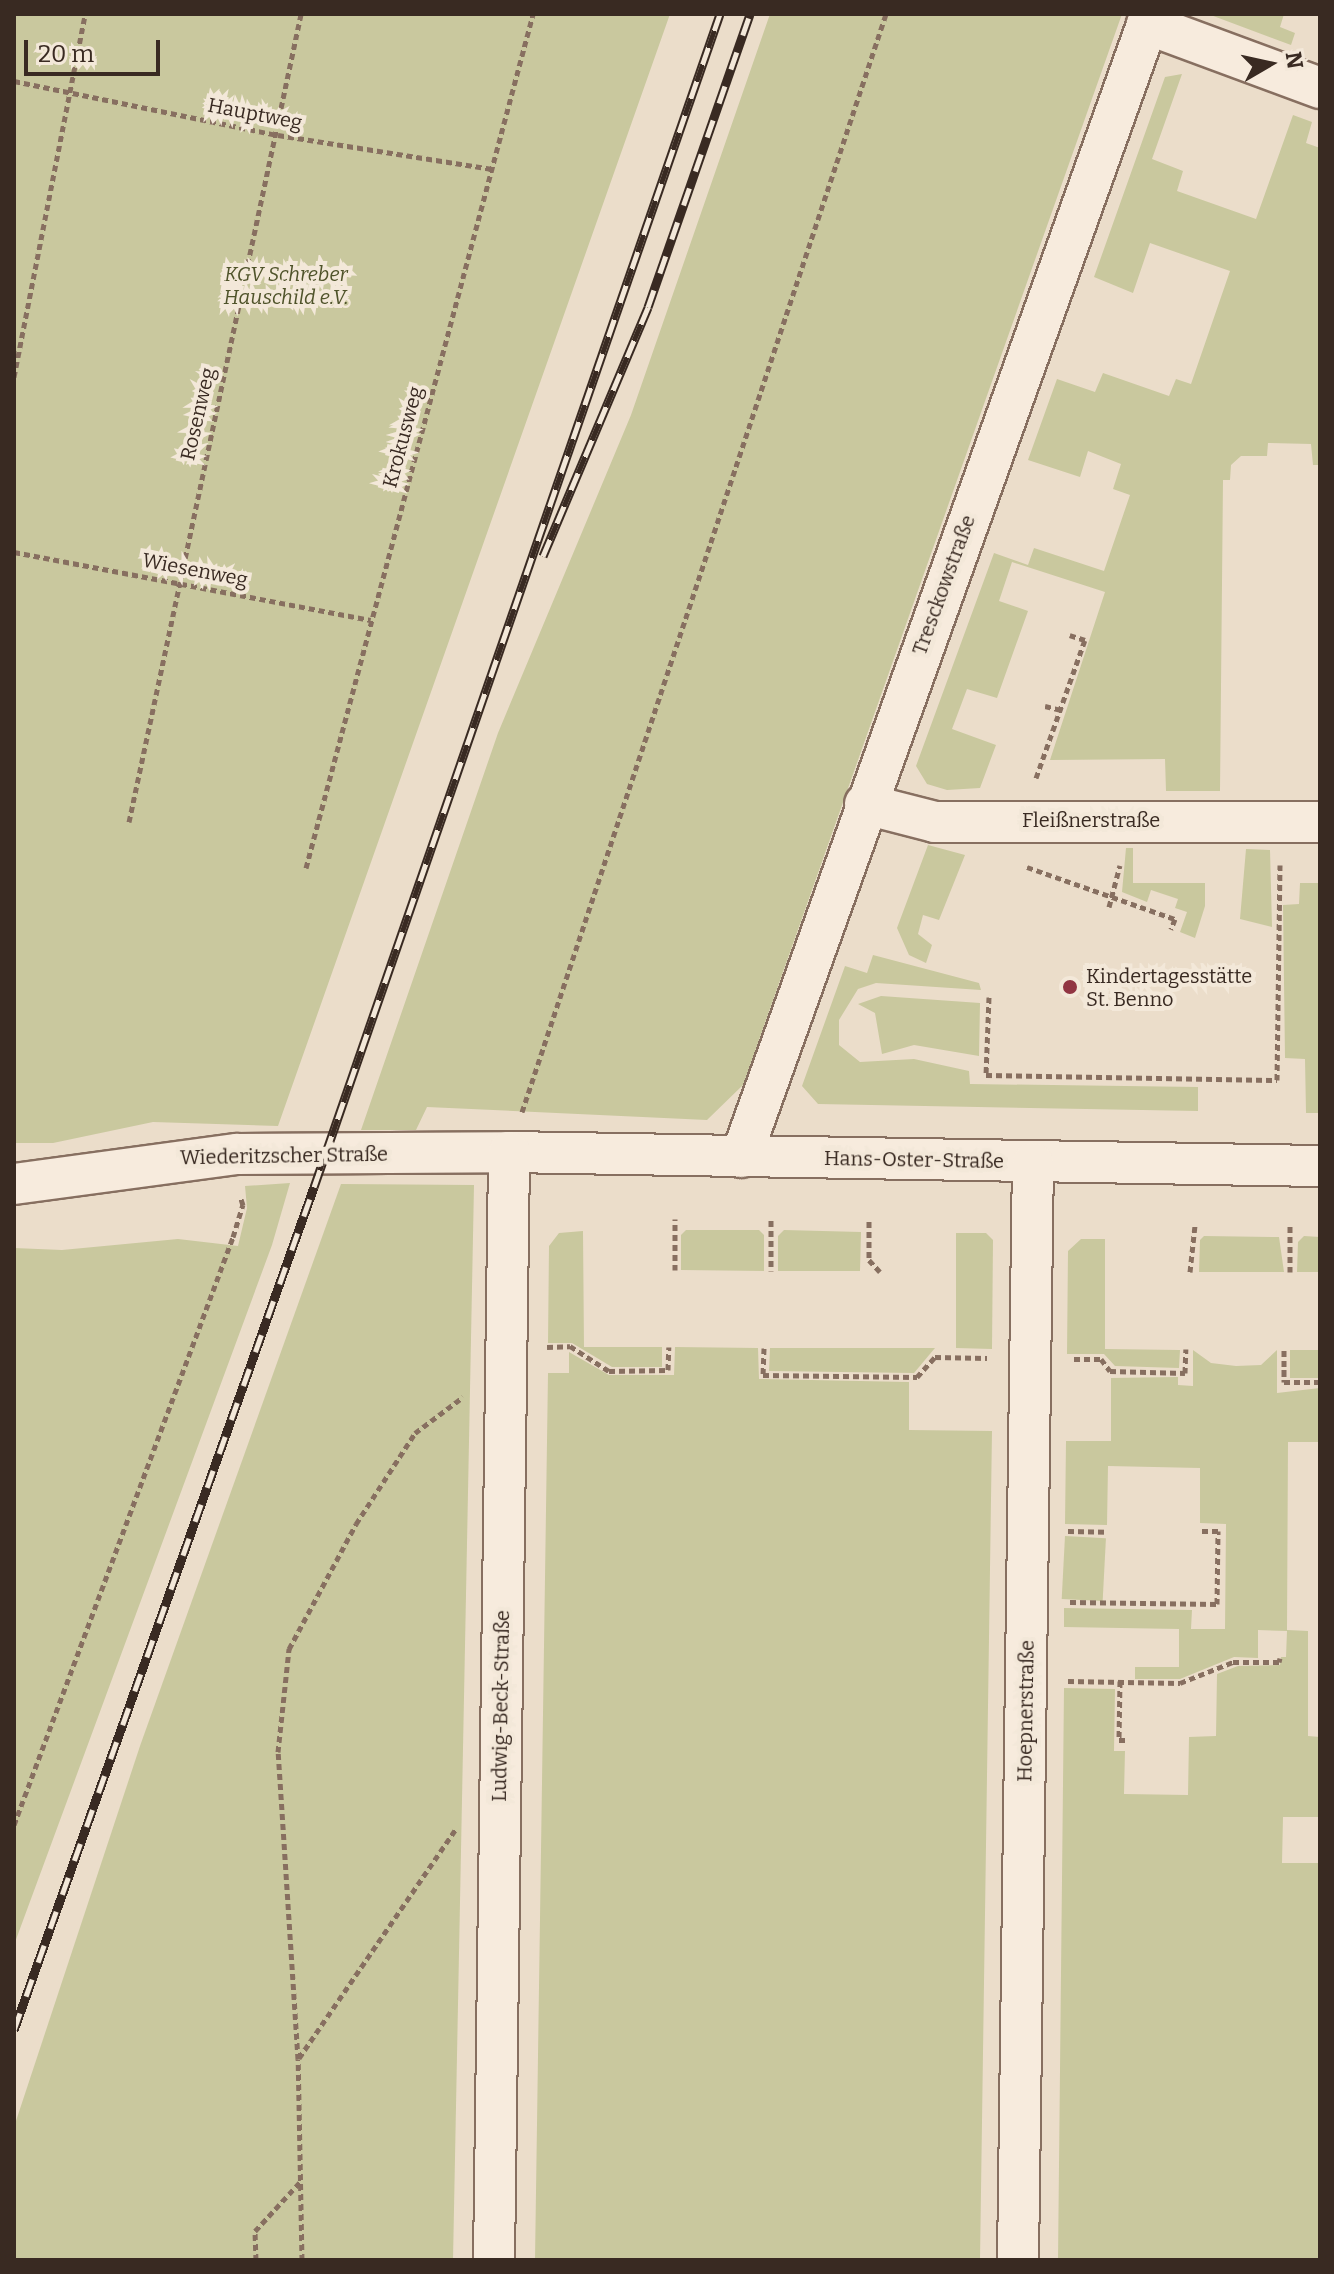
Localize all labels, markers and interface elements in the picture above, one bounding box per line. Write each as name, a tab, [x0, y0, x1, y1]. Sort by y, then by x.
scale bar	[28, 24, 164, 74]
north arrow	[1230, 24, 1310, 104]
text: 20 m	[38, 40, 94, 68]
text: N	[1280, 50, 1309, 71]
street label: Hauptweg	[206, 93, 304, 135]
park label: KGV Schreber Hauschild e.V.	[224, 263, 348, 310]
street label: Rosenweg	[176, 365, 220, 463]
street label: Krokusweg	[378, 384, 428, 490]
street label: Tresckowstraße	[908, 512, 980, 658]
street label: Wiesenweg	[140, 548, 250, 592]
street label: Fleißnerstraße	[1022, 808, 1160, 832]
place label: Kindertagesstätte St. Benno	[1086, 964, 1252, 1011]
marker: Kindertagesstätte St. Benno	[1061, 978, 1079, 996]
street label: Wiederitzscher Straße	[180, 1142, 388, 1170]
street label: Hans-Oster-Straße	[824, 1146, 1004, 1174]
street label: Ludwig-Beck-Straße	[487, 1610, 515, 1802]
street label: Hoepnerstraße	[1013, 1640, 1039, 1782]

